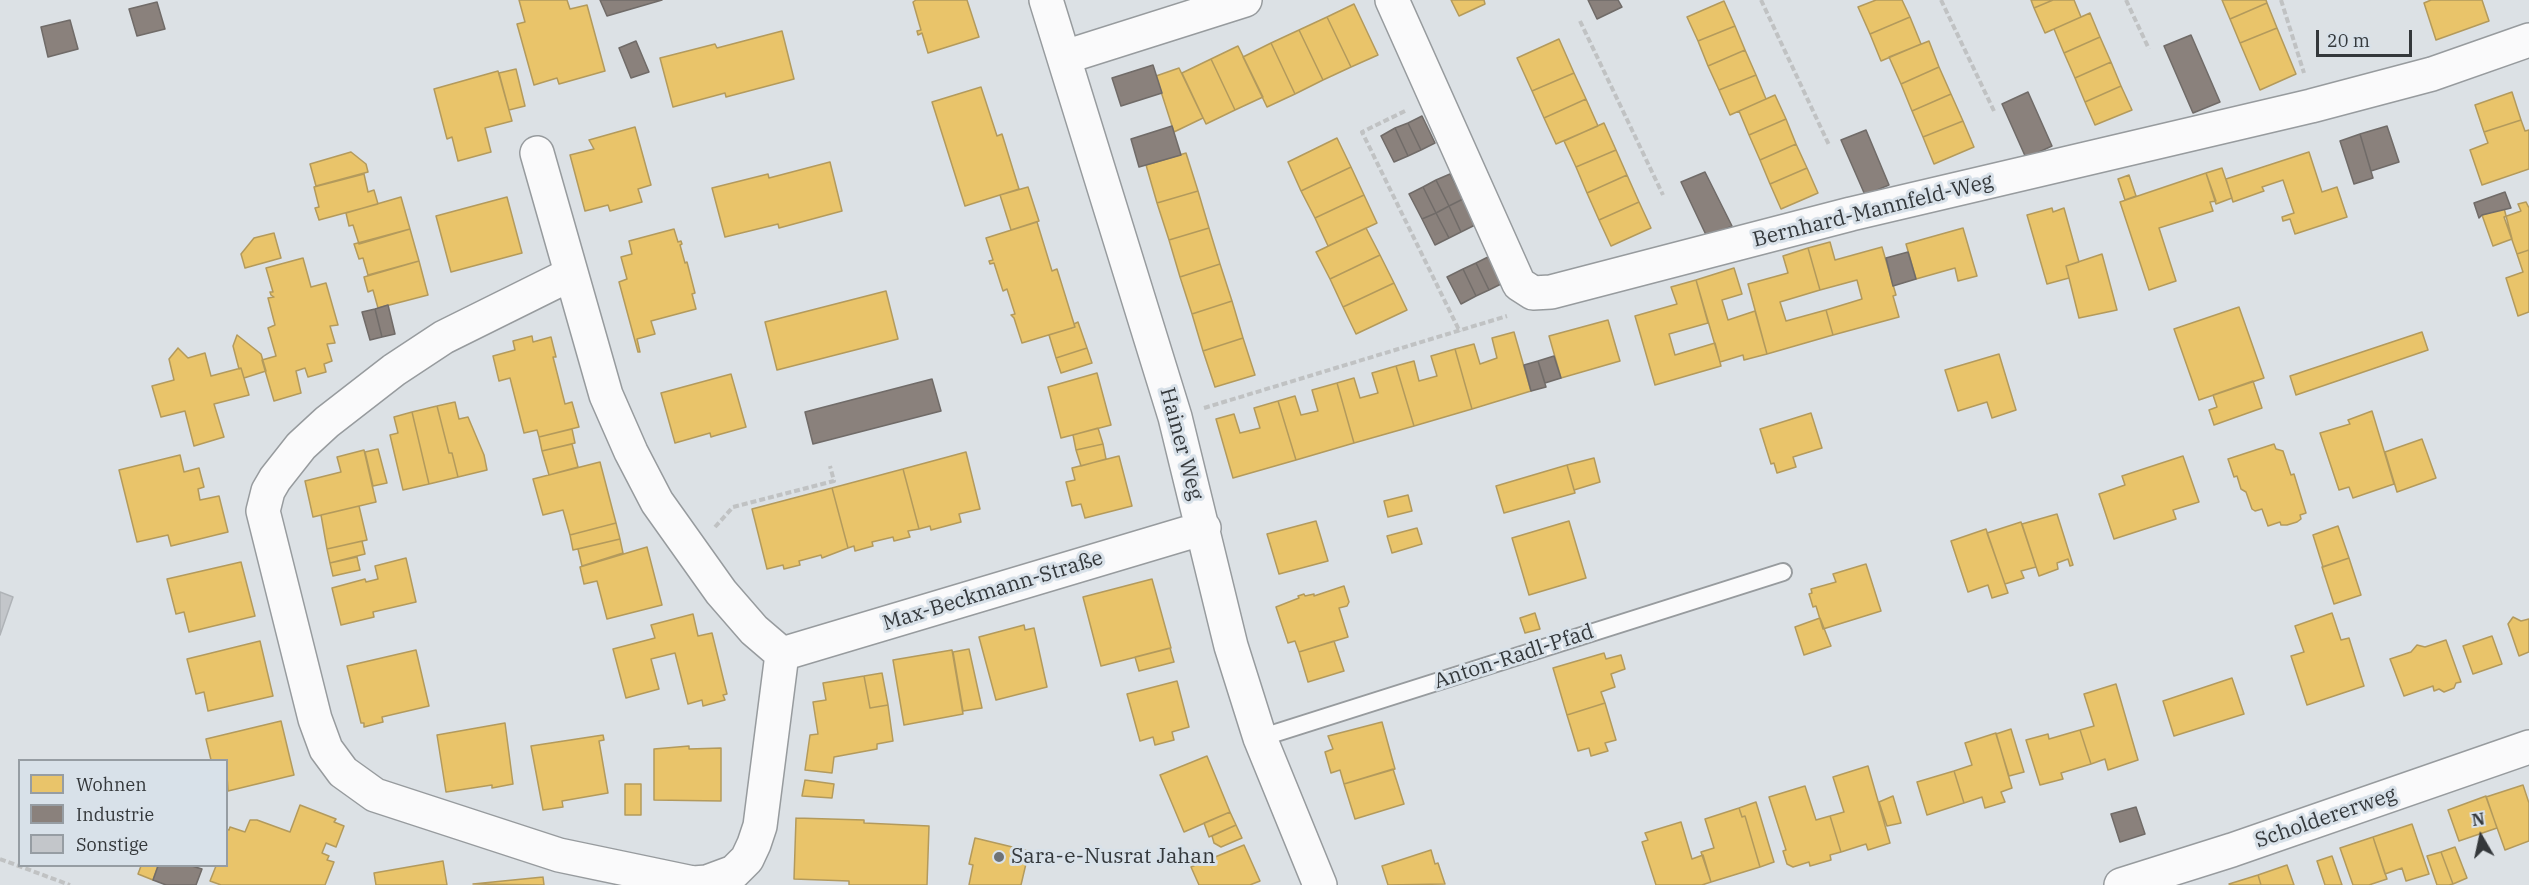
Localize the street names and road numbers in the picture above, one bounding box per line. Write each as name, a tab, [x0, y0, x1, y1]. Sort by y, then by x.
street label: Bernhard-Mannfeld-Weg	[1750, 169, 1996, 253]
street label: Hainer Weg	[1154, 385, 1208, 503]
street label: Max-Beckmann-Straße	[880, 545, 1106, 637]
street label: Anton-Radl-Pfad	[1431, 619, 1597, 695]
street label: Scholdererweg	[2252, 782, 2400, 854]

